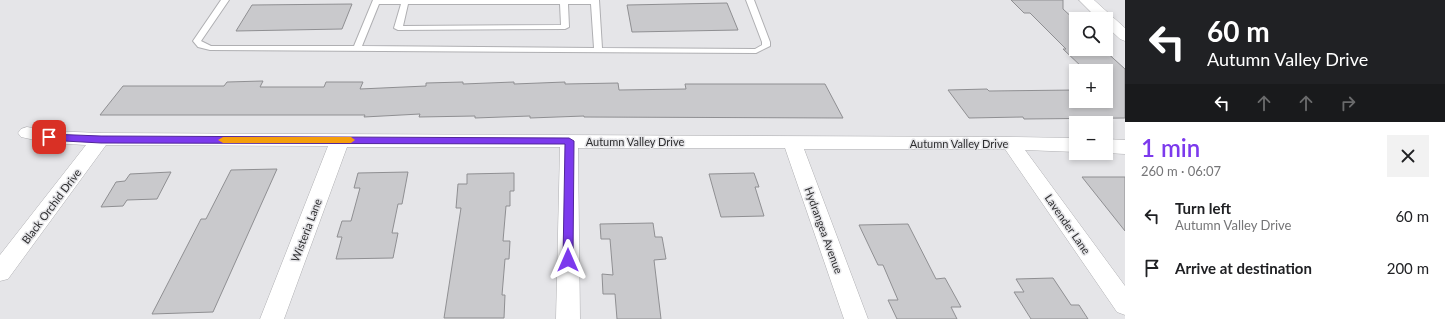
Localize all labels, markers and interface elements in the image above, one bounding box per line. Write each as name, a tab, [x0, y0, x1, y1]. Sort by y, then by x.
map controls	[1069, 12, 1113, 160]
button: search	[1069, 12, 1113, 56]
text: 60 m	[1207, 14, 1270, 48]
icon: left	[1141, 16, 1193, 68]
text: Autumn Valley Drive	[1207, 48, 1368, 70]
button: +	[1069, 64, 1113, 108]
icon: left	[1211, 92, 1233, 114]
icon: ahead	[1253, 92, 1275, 114]
icon: ahead	[1295, 92, 1317, 114]
icon: right	[1337, 92, 1359, 114]
button: −	[1069, 116, 1113, 160]
pin	[32, 120, 66, 154]
icon: arrive	[38, 126, 60, 148]
text: 1 min	[1141, 133, 1200, 162]
street label: Autumn Valley Drive	[586, 135, 684, 148]
button: close	[1387, 135, 1429, 177]
street label: Autumn Valley Drive	[910, 137, 1008, 150]
text: 260 m · 06:07	[1141, 163, 1221, 179]
street label: Black Orchid Drive	[19, 166, 84, 246]
street label: Hydrangea Avenue	[802, 185, 846, 275]
street label: Lavender Lane	[1043, 192, 1094, 257]
street label: Wisteria Lane	[288, 196, 324, 263]
text: Turn left	[1175, 199, 1231, 217]
icon: left	[1141, 205, 1163, 227]
text: 60 m	[1395, 207, 1429, 225]
text: Autumn Valley Drive	[1175, 217, 1291, 233]
position arrow	[547, 239, 589, 281]
icon: arrive	[1141, 257, 1163, 279]
text: Arrive at destination	[1175, 259, 1312, 277]
text: 200 m	[1387, 259, 1429, 277]

